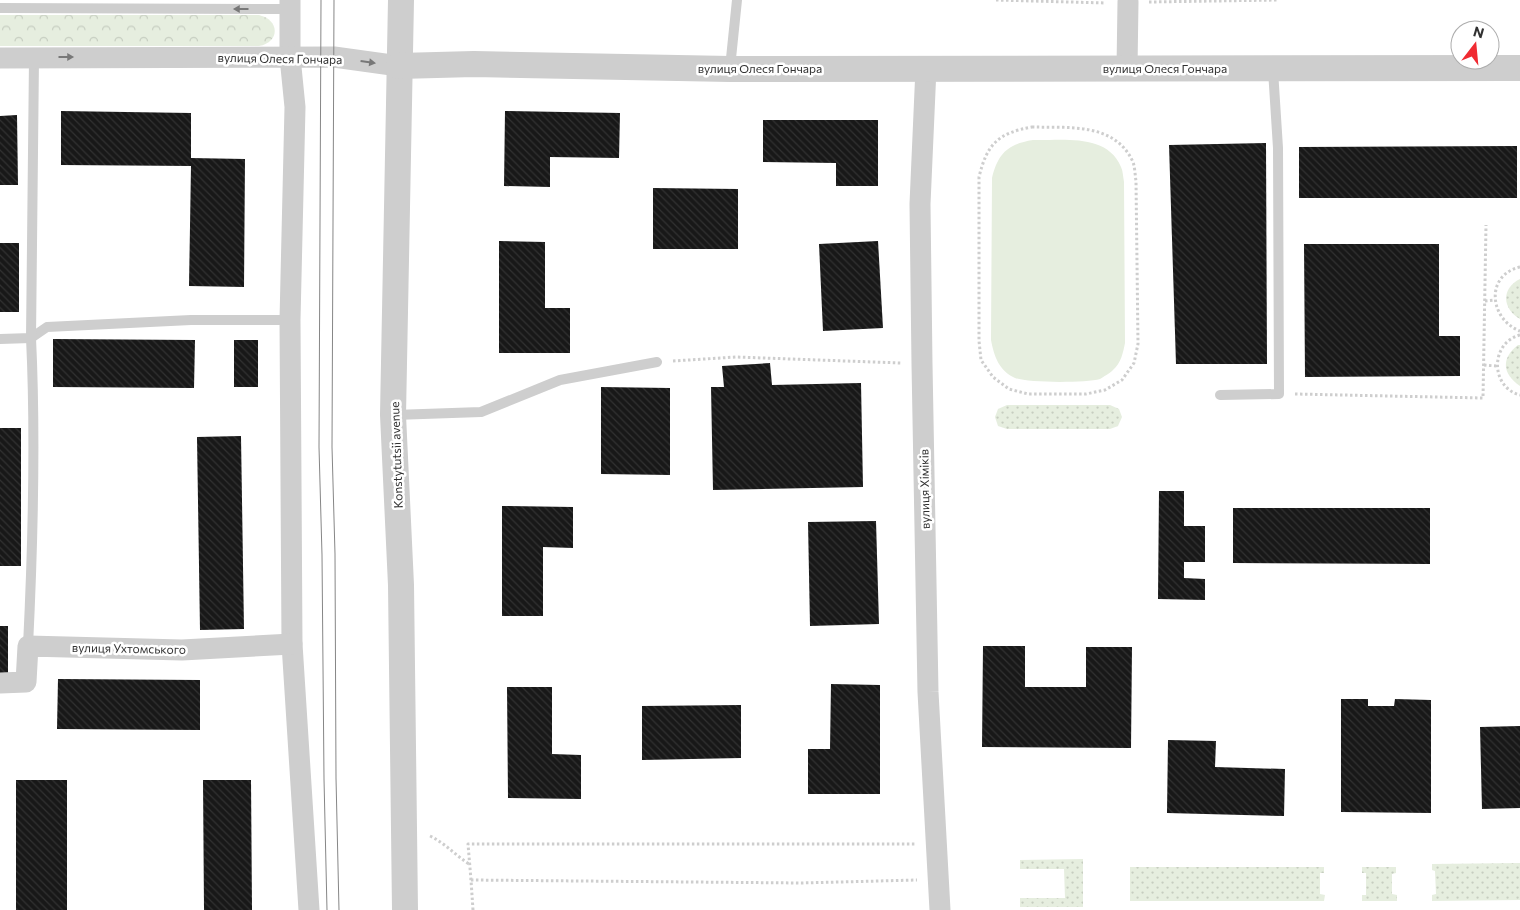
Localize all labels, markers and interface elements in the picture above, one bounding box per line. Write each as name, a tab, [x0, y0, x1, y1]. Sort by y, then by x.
one-way arrow	[232, 5, 248, 13]
north arrow	[1450, 20, 1500, 70]
text: N	[1471, 22, 1486, 42]
street label: вулиця Олеся Гончара	[218, 50, 342, 66]
one-way arrow	[58, 53, 74, 61]
one-way arrow	[361, 58, 377, 66]
street label: вулиця Олеся Гончара	[698, 61, 822, 75]
street label: вулиця Олеся Гончара	[1103, 61, 1227, 75]
street label: Konstytutsii avenue	[387, 401, 405, 509]
street label: вулиця Хіміків	[916, 449, 932, 529]
street label: вулиця Ухтомського	[72, 640, 186, 656]

